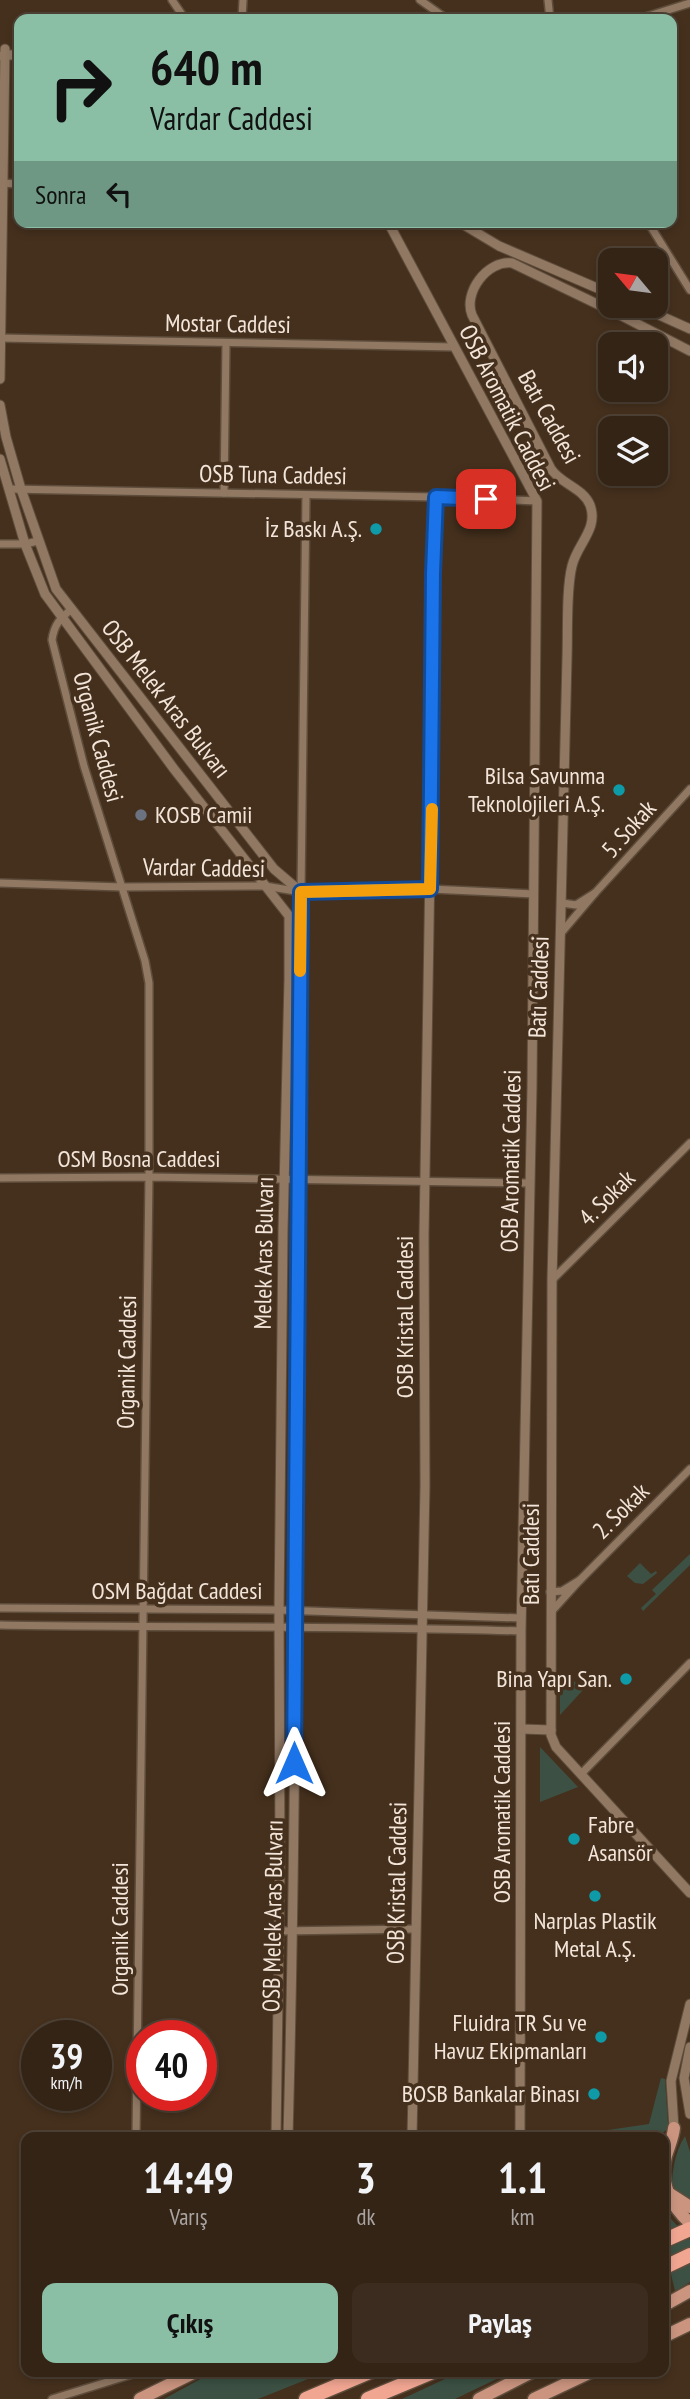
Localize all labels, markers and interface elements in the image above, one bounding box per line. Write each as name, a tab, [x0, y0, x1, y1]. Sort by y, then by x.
text: 640 m	[150, 35, 263, 99]
icon: right	[35, 42, 126, 133]
text: Vardar Caddesi	[150, 97, 313, 139]
icon: left	[100, 175, 138, 213]
text: Sonra	[35, 178, 86, 211]
north arrow	[598, 248, 668, 318]
map controls	[598, 248, 668, 486]
street label: Mostar Caddesi	[165, 307, 291, 340]
street label: OSB Aromatik Caddesi	[452, 319, 563, 496]
button: sound	[598, 332, 668, 402]
street label: Batı Caddesi	[511, 365, 588, 469]
button: layers	[598, 416, 668, 486]
street label: OSB Tuna Caddesi	[199, 458, 347, 491]
pin	[456, 469, 516, 529]
icon: arrive	[467, 480, 505, 518]
place label: İz Baskı A.Ş.	[265, 513, 362, 544]
marker: İz Baskı A.Ş.	[368, 521, 384, 537]
street label: OSB Melek Aras Bulvarı	[95, 613, 238, 784]
street label: Organik Caddesi	[66, 668, 131, 805]
place label: Bilsa Savunma Teknolojileri A.Ş.	[468, 760, 605, 819]
marker: Bilsa Savunma Teknolojileri A.Ş.	[611, 782, 627, 798]
street label: 5. Sokak	[595, 793, 663, 864]
place label: KOSB Camii	[155, 799, 253, 830]
marker: KOSB Camii	[133, 807, 149, 823]
street label: Vardar Caddesi	[142, 851, 265, 884]
street label: Batı Caddesi	[521, 935, 556, 1039]
street label: OSB Aromatik Caddesi	[493, 1069, 528, 1253]
street label: OSM Bosna Caddesi	[57, 1143, 221, 1174]
street label: 4. Sokak	[572, 1162, 642, 1232]
street label: Melek Aras Bulvarı	[247, 1176, 280, 1330]
street label: OSB Kristal Caddesi	[389, 1236, 420, 1398]
street label: Organik Caddesi	[110, 1295, 143, 1429]
street label: 2. Sokak	[586, 1475, 656, 1545]
street label: Batı Caddesi	[515, 1503, 546, 1605]
street label: OSM Bağdat Caddesi	[91, 1575, 263, 1606]
place label: Bina Yapı San.	[496, 1663, 612, 1694]
marker: Bina Yapı San.	[618, 1671, 634, 1687]
street label: OSB Aromatik Caddesi	[486, 1721, 517, 1903]
position arrow	[257, 1726, 331, 1800]
street label: OSB Kristal Caddesi	[380, 1802, 413, 1964]
place label: Fabre Asansör	[588, 1809, 653, 1868]
street label: OSB Melek Aras Bulvarı	[255, 1820, 290, 2012]
marker: Fabre Asansör	[566, 1831, 582, 1847]
street label: Organik Caddesi	[104, 1862, 135, 1996]
marker: Narplas Plastik Metal A.Ş.	[587, 1888, 603, 1904]
place label: Narplas Plastik Metal A.Ş.	[533, 1905, 657, 1964]
place label: Fluidra TR Su ve Havuz Ekipmanları	[434, 2007, 587, 2066]
speed limit sign: 40	[126, 2020, 217, 2111]
marker: Fluidra TR Su ve Havuz Ekipmanları	[593, 2029, 609, 2045]
text: 39	[50, 2033, 83, 2079]
text: km/h	[51, 2071, 82, 2094]
place label: BOSB Bankalar Binası	[402, 2078, 580, 2109]
marker: BOSB Bankalar Binası	[586, 2086, 602, 2102]
text: 14:49	[143, 2150, 234, 2205]
text: 3	[356, 2150, 376, 2205]
text: 1.1	[498, 2150, 547, 2205]
text: Varış	[169, 2202, 207, 2231]
text: dk	[356, 2202, 375, 2231]
text: km	[511, 2202, 534, 2231]
button: Çıkış	[42, 2283, 338, 2363]
button: Paylaş	[352, 2283, 648, 2363]

